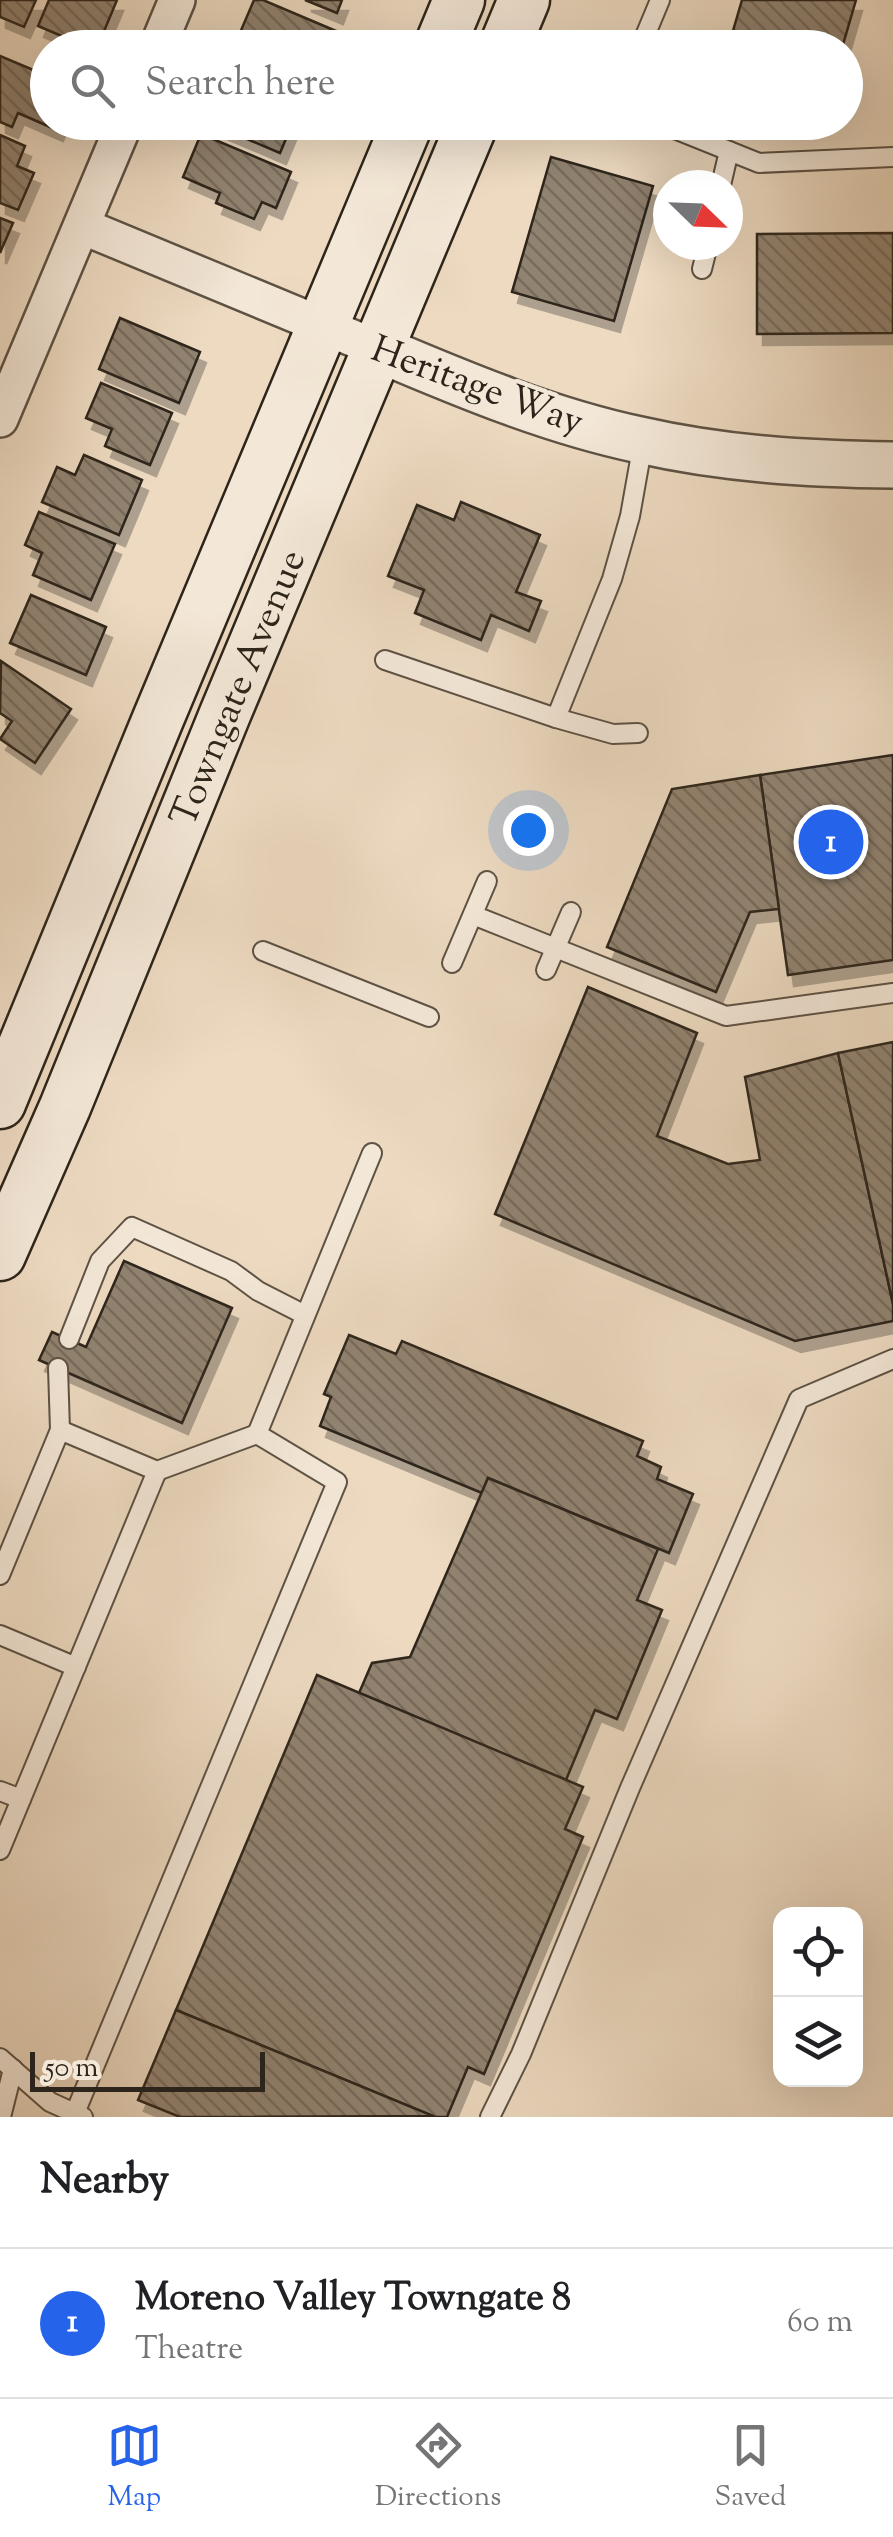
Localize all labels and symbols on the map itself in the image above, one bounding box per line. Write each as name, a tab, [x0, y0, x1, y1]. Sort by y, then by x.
north arrow	[653, 170, 743, 260]
street label: Heritage Way	[363, 324, 591, 451]
street label: Towngate Avenue	[159, 542, 322, 835]
pin: 1	[798, 804, 864, 880]
your location	[503, 805, 554, 856]
scale bar	[30, 2047, 265, 2092]

